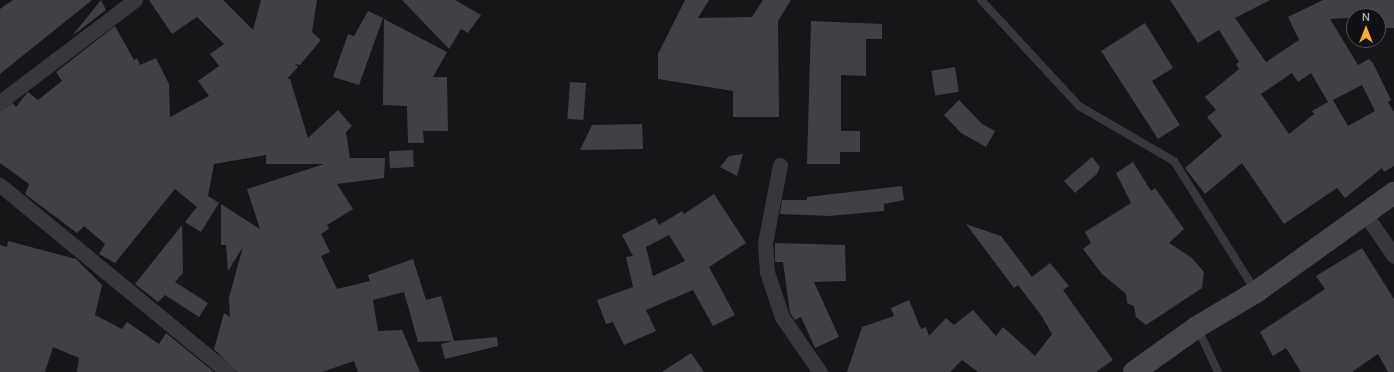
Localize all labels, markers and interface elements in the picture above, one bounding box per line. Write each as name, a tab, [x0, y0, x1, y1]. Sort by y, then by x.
north arrow	[1346, 8, 1386, 48]
text: N	[1362, 9, 1370, 24]

